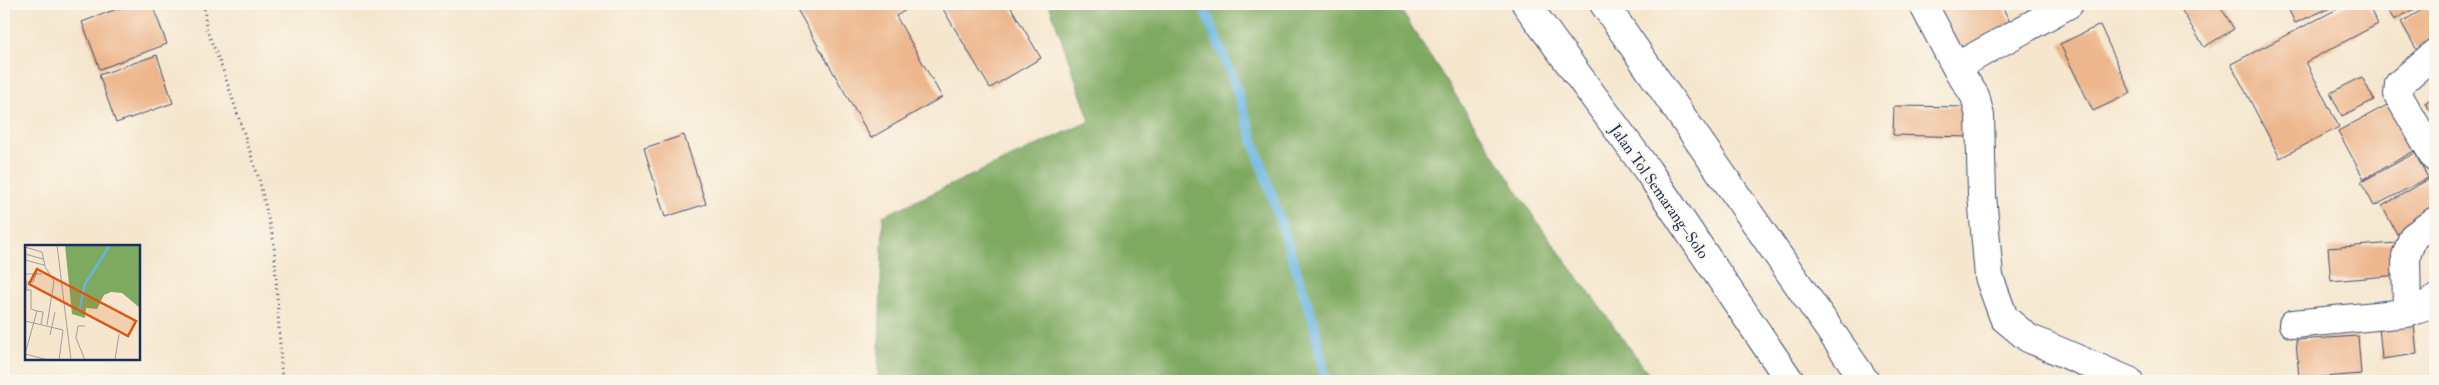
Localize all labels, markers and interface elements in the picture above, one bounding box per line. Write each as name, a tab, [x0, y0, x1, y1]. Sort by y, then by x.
street label: Jalan Tol Semarang–Solo	[1604, 120, 1713, 263]
inset map	[25, 245, 140, 360]

